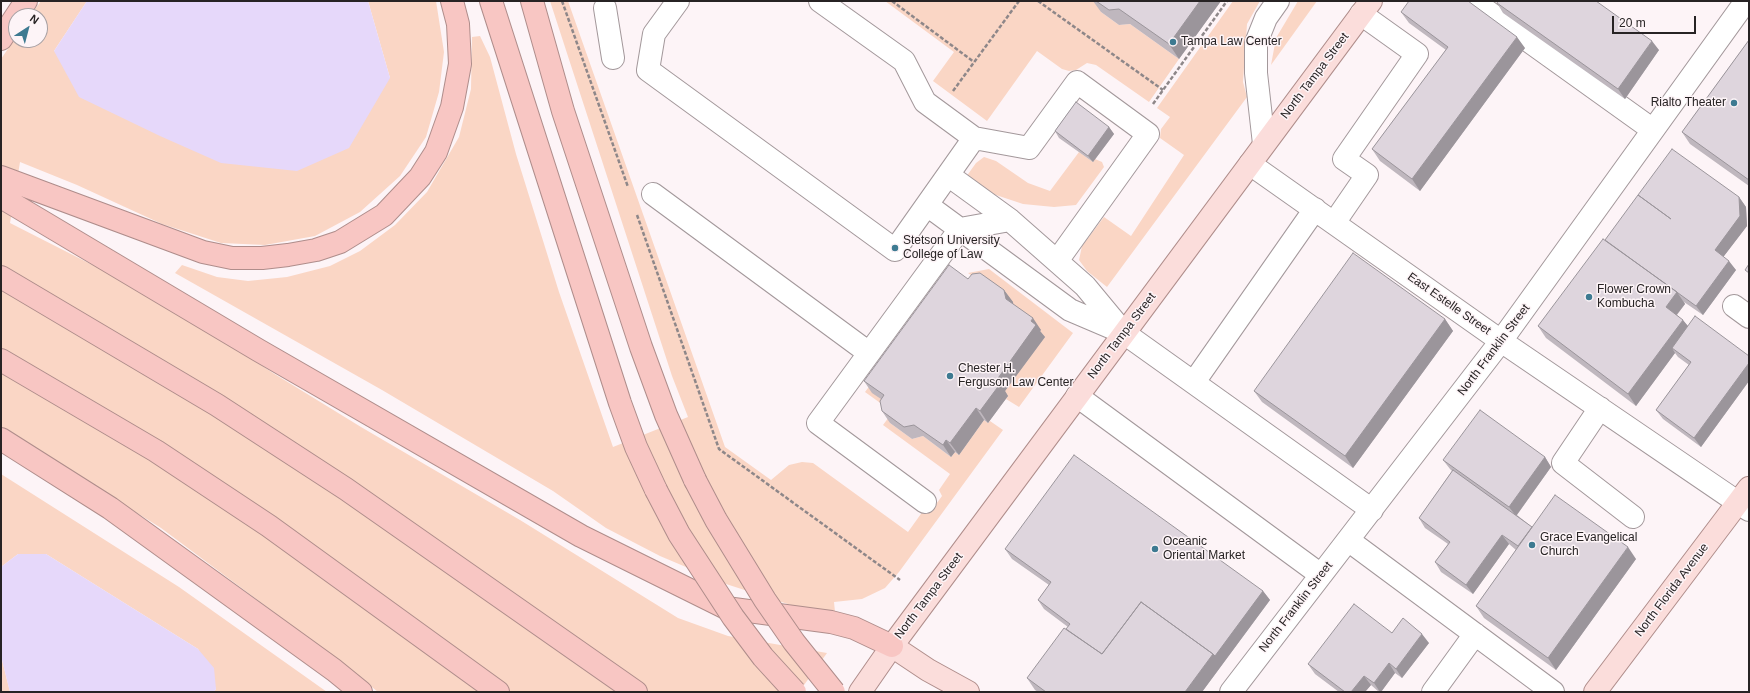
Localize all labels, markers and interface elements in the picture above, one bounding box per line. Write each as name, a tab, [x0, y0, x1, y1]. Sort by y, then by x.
north arrow	[8, 8, 48, 48]
scale bar	[1614, 8, 1698, 34]
text: N	[28, 12, 41, 26]
text: 20 m	[1619, 16, 1646, 30]
street label: North Tampa Street	[1278, 30, 1352, 122]
place label: Tampa Law Center	[1181, 35, 1282, 49]
marker: Tampa Law Center	[1168, 37, 1178, 47]
place label: Rialto Theater	[1651, 96, 1726, 110]
marker: Rialto Theater	[1729, 98, 1739, 108]
place label: Stetson University College of Law	[903, 234, 1000, 262]
marker: Stetson University College of Law	[890, 243, 900, 253]
street label: East Estelle Street	[1404, 270, 1494, 338]
place label: Flower Crown Kombucha	[1597, 283, 1671, 311]
street label: North Tampa Street	[1085, 290, 1159, 382]
marker: Flower Crown Kombucha	[1584, 292, 1594, 302]
street label: North Franklin Street	[1455, 301, 1533, 399]
place label: Chester H. Ferguson Law Center	[958, 362, 1073, 390]
marker: Chester H. Ferguson Law Center	[945, 371, 955, 381]
place label: Grace Evangelical Church	[1540, 531, 1637, 559]
place label: Oceanic Oriental Market	[1163, 535, 1245, 563]
marker: Grace Evangelical Church	[1527, 540, 1537, 550]
street label: North Florida Avenue	[1632, 540, 1712, 640]
marker: Oceanic Oriental Market	[1150, 544, 1160, 554]
street label: North Tampa Street	[892, 550, 966, 642]
street label: North Franklin Street	[1256, 559, 1336, 655]

